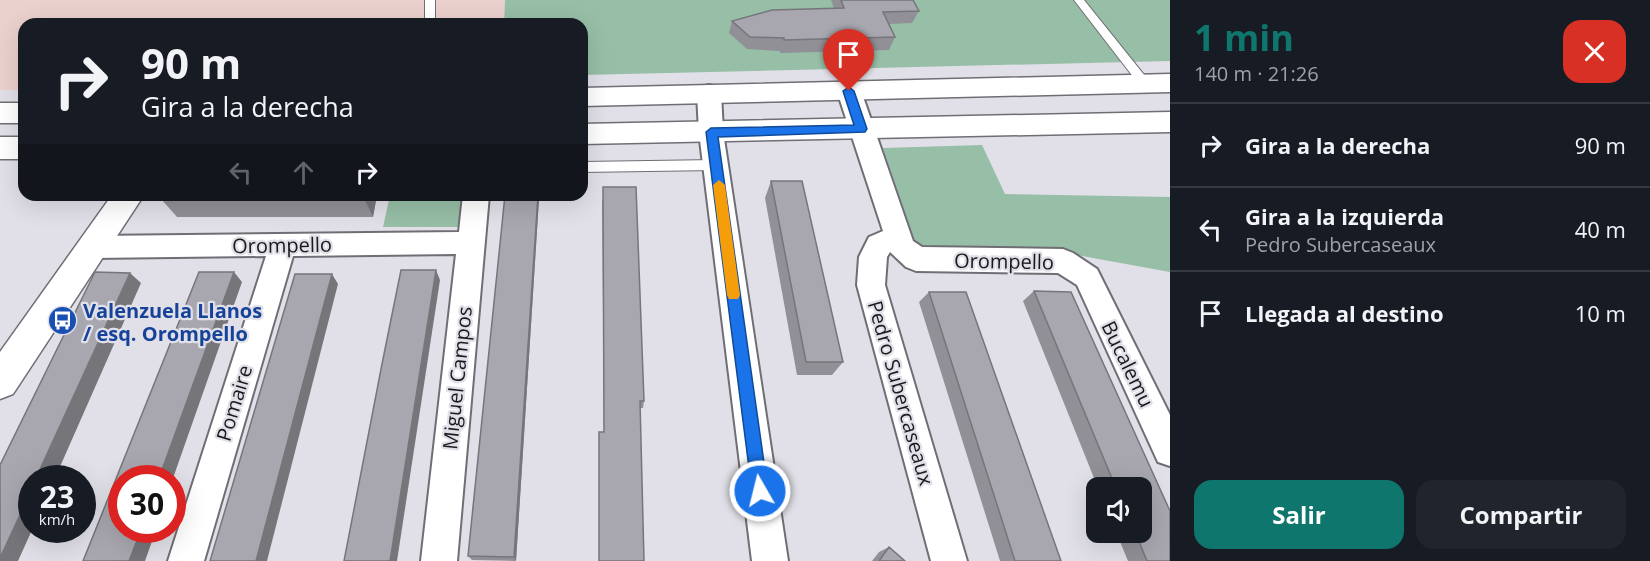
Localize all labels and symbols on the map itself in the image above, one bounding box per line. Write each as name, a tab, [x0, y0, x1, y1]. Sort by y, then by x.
pin	[823, 29, 874, 91]
street label: Orompello	[232, 231, 332, 259]
street label: Orompello	[954, 247, 1054, 275]
place label: Valenzuela Llanos / esq. Orompello	[83, 297, 262, 347]
street label: Pedro Subercaseaux	[862, 297, 940, 489]
bus stop icon: Valenzuela Llanos / esq. Orompello	[46, 305, 78, 337]
street label: Miguel Campos	[436, 305, 478, 451]
street label: Bucalemu	[1095, 316, 1161, 412]
street label: Pomaire	[210, 362, 258, 444]
position arrow	[728, 459, 792, 523]
speed limit sign: 30	[108, 465, 186, 543]

